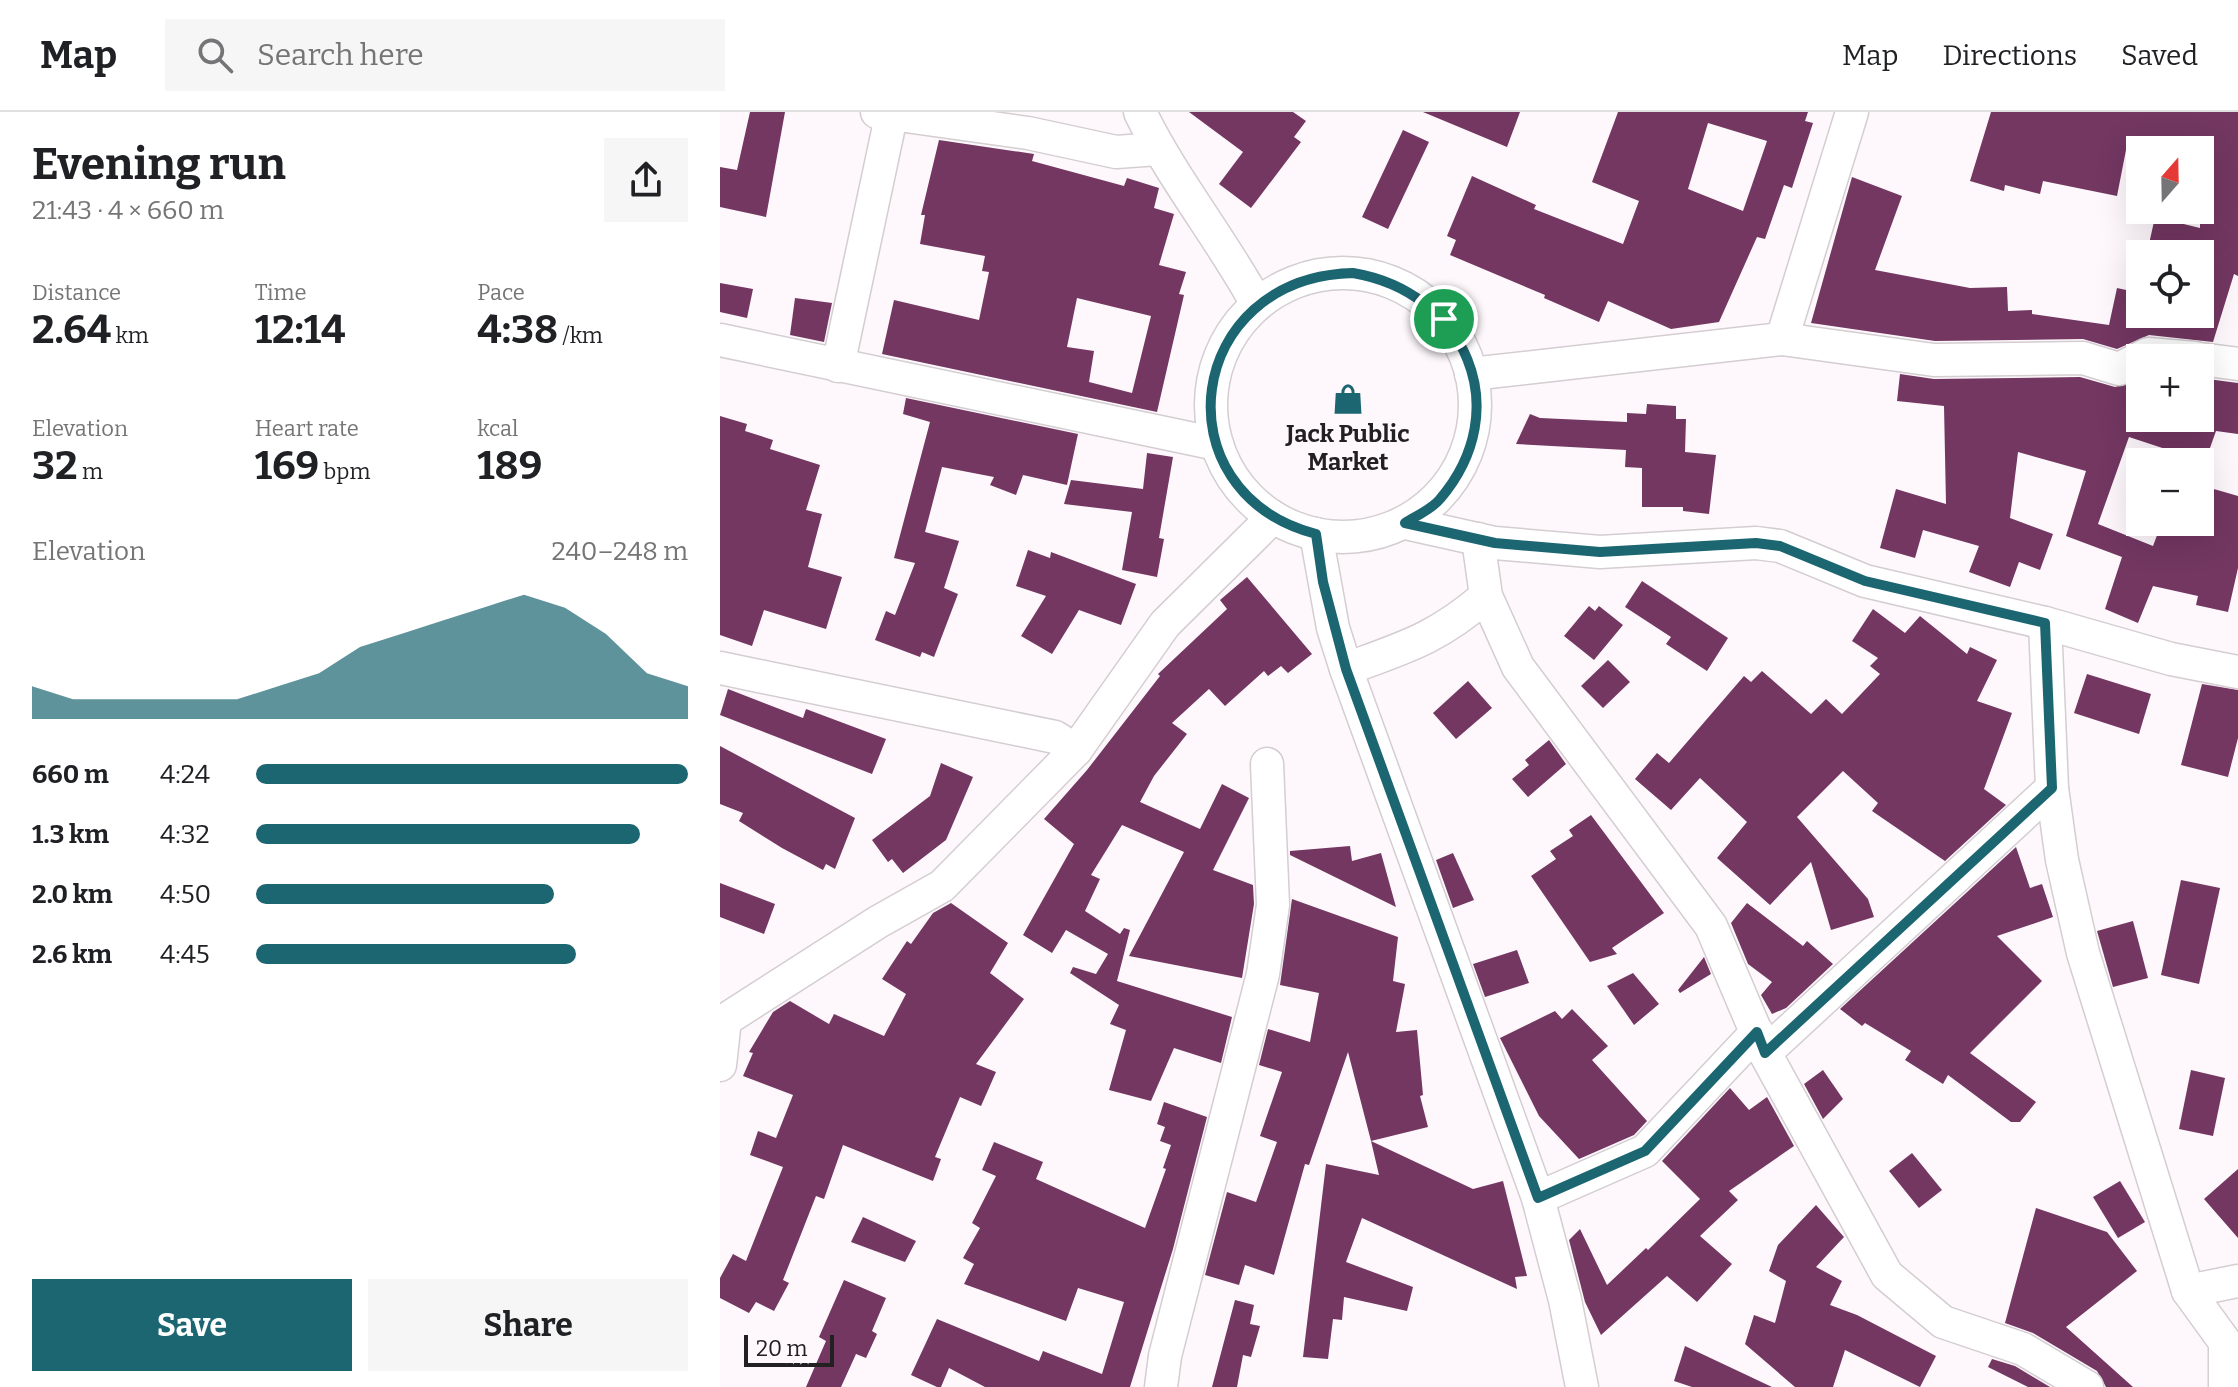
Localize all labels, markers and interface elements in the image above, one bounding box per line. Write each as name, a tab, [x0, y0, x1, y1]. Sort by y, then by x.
search box	[165, 19, 725, 91]
text: Map	[40, 32, 117, 78]
icon: search	[193, 33, 237, 77]
text: Search here	[257, 37, 424, 73]
text: Map	[1842, 39, 1898, 72]
text: Directions	[1942, 39, 2077, 72]
text: Saved	[2121, 39, 2198, 72]
north arrow	[2126, 136, 2214, 224]
map controls	[2126, 136, 2214, 536]
text: Evening run	[32, 138, 286, 191]
button: share	[604, 138, 688, 222]
text: 21:43 · 4 × 660 m	[32, 195, 224, 226]
button: locate	[2126, 240, 2214, 328]
text: Distance	[32, 279, 121, 306]
text: Time	[255, 279, 307, 306]
text: Pace	[477, 279, 525, 306]
pin	[1410, 285, 1478, 353]
icon: arrive	[1422, 297, 1466, 341]
text: 2.64	[32, 306, 111, 354]
text: 12:14	[255, 306, 345, 354]
text: 4:38	[477, 306, 558, 354]
text: km	[111, 322, 149, 349]
text: /km	[558, 322, 603, 349]
button: +	[2126, 344, 2214, 432]
shop icon: Jack Public Market	[1331, 382, 1365, 416]
text: Elevation	[32, 415, 128, 442]
text: Heart rate	[255, 415, 359, 442]
text: kcal	[477, 415, 518, 442]
place label: Jack Public Market	[1284, 420, 1410, 476]
text: 32	[32, 442, 78, 490]
text: 169	[255, 442, 319, 490]
text: 189	[477, 442, 542, 490]
button: −	[2126, 448, 2214, 536]
text: m	[78, 458, 103, 485]
text: bpm	[319, 458, 370, 485]
text: Elevation	[32, 536, 145, 567]
text: 240–248 m	[551, 536, 688, 567]
text: 660 m	[32, 759, 109, 790]
text: 4:24	[160, 759, 210, 790]
text: 1.3 km	[32, 819, 109, 850]
text: 4:32	[160, 819, 210, 850]
text: 2.0 km	[32, 879, 113, 910]
text: 4:50	[160, 879, 211, 910]
text: 2.6 km	[32, 939, 112, 970]
text: 4:45	[160, 939, 210, 970]
button: Save	[32, 1279, 352, 1371]
button: Share	[368, 1279, 688, 1371]
scale bar	[744, 1331, 834, 1367]
text: 20 m	[756, 1335, 807, 1362]

